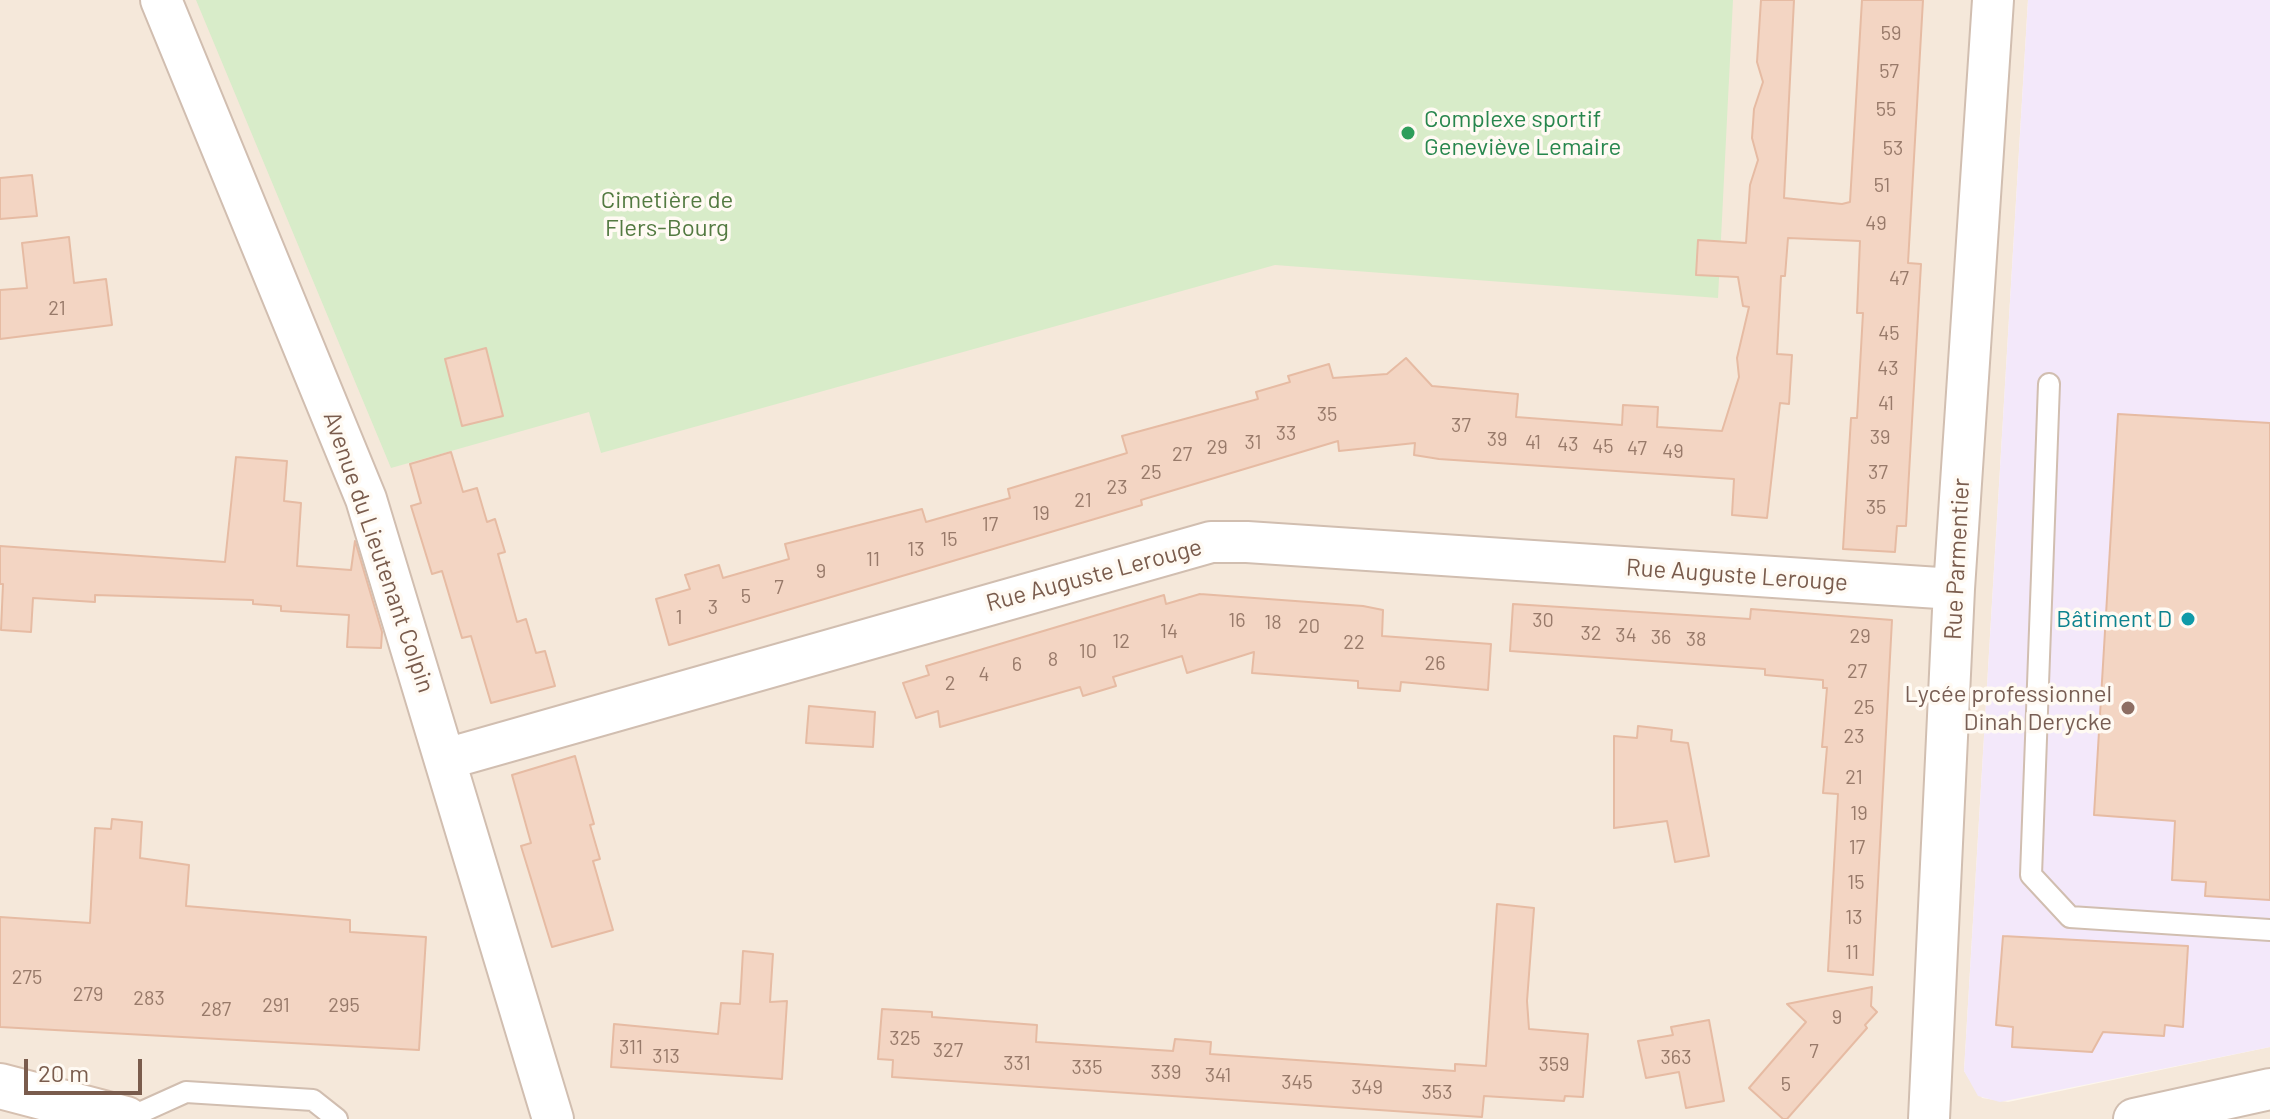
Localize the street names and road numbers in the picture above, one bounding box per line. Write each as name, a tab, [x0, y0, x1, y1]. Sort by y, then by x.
street label: Avenue du Lieutenant Colpin	[317, 408, 441, 696]
street label: Rue Parmentier	[1938, 477, 1976, 641]
street label: Rue Auguste Lerouge	[983, 532, 1205, 618]
street label: Rue Auguste Lerouge	[1625, 553, 1849, 597]

